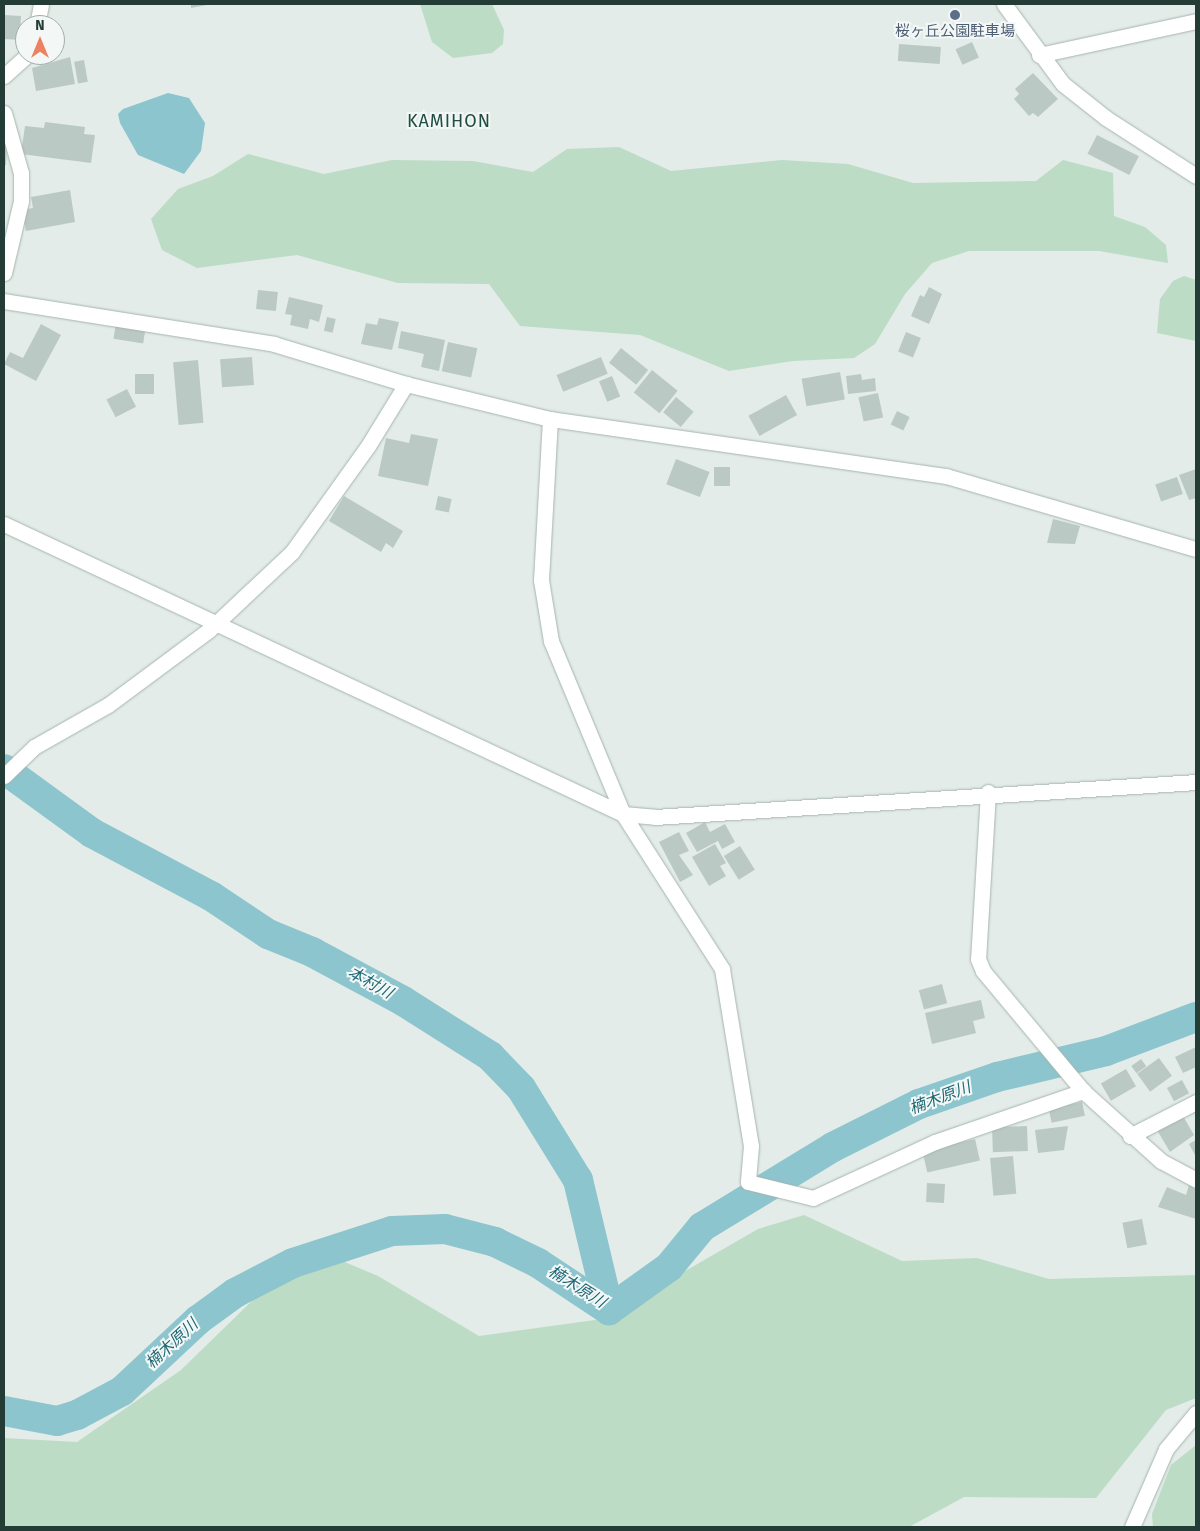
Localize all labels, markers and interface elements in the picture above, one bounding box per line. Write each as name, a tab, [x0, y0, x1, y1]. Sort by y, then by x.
marker: 桜ヶ丘公園駐車場	[949, 9, 961, 21]
north arrow	[15, 15, 65, 65]
text: N	[35, 17, 45, 34]
place label: 桜ヶ丘公園駐車場	[895, 23, 1015, 41]
district label: KAMIHON	[406, 110, 492, 132]
water label: 本村川	[344, 963, 396, 1003]
water label: 楠木原川	[907, 1078, 973, 1118]
water label: 楠木原川	[545, 1262, 609, 1312]
water label: 楠木原川	[142, 1315, 202, 1373]

